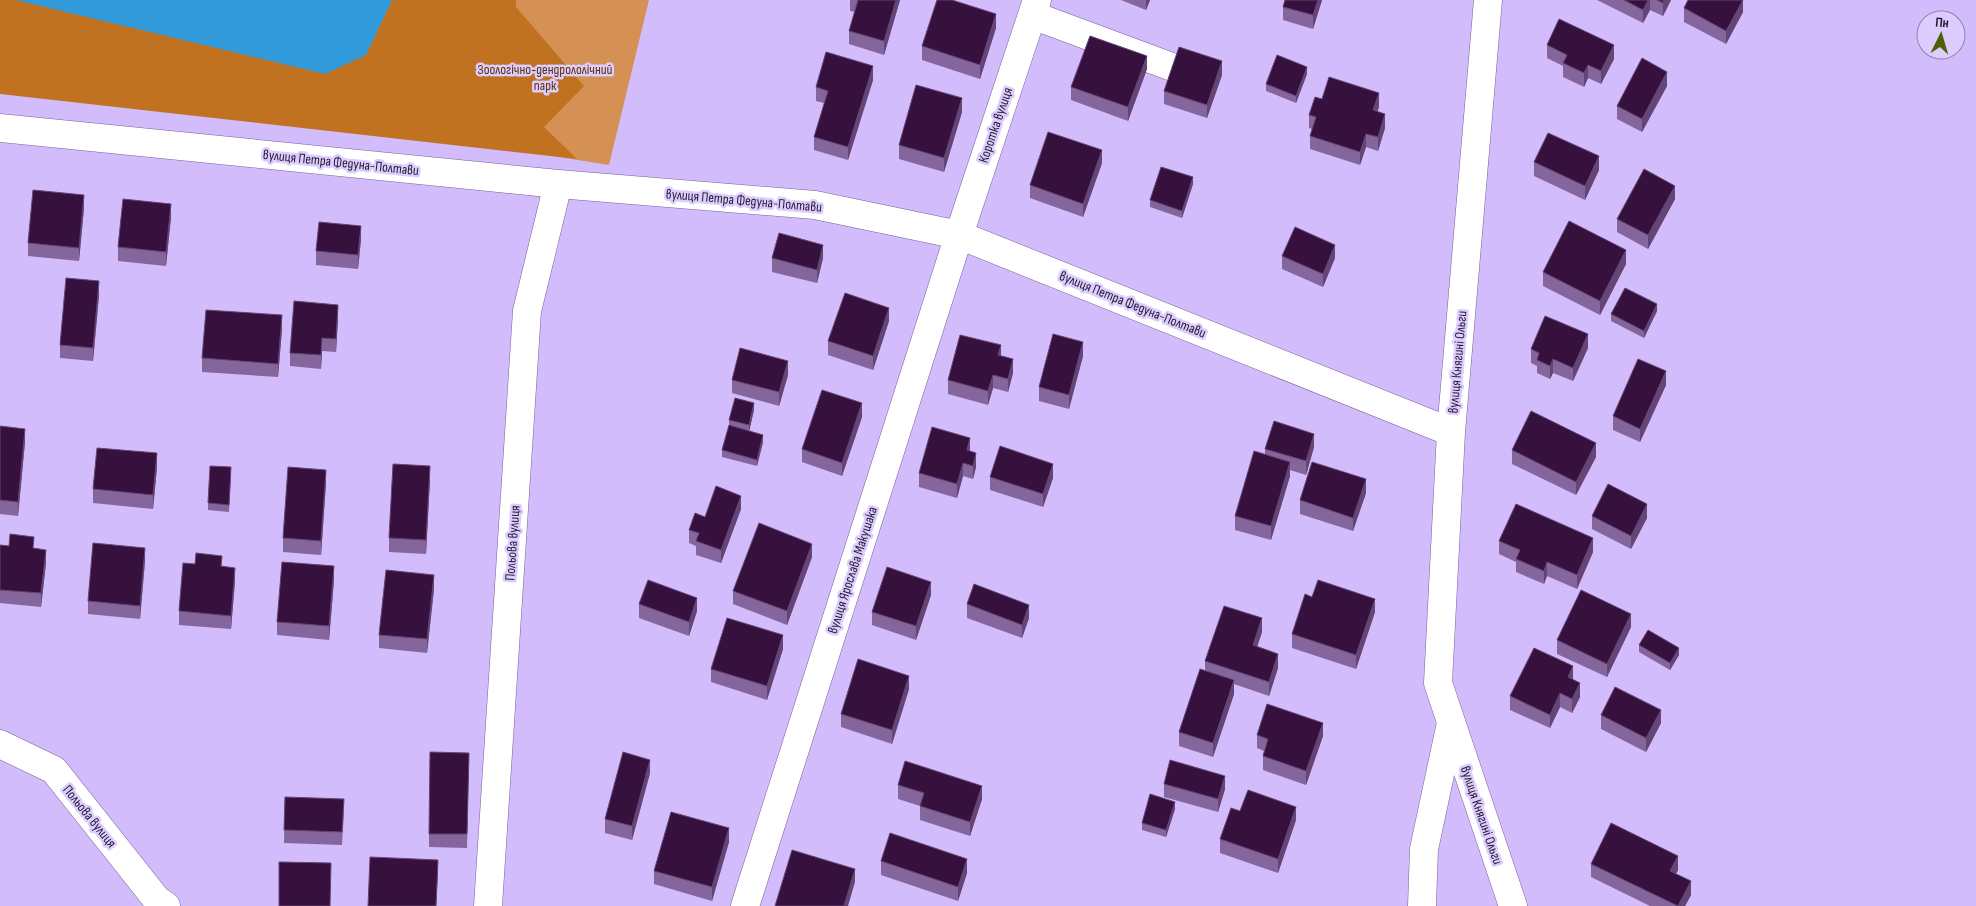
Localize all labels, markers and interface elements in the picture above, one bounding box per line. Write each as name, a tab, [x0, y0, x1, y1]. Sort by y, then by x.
north arrow	[1916, 10, 1966, 60]
text: Пн	[1935, 13, 1950, 32]
park label: Зоологічно-дендрололічний парк	[478, 61, 613, 94]
street label: Коротка вулиця	[975, 85, 1016, 165]
street label: вулиця Петра Федуна-Полтави	[262, 146, 420, 179]
street label: вулиця Петра Федуна-Полтави	[665, 185, 823, 216]
street label: вулиця Петра Федуна-Полтави	[1057, 267, 1209, 342]
street label: вулиця Княгині Ольги	[1445, 310, 1470, 414]
street label: Польова вулиця	[501, 505, 524, 581]
street label: вулиця Ярослава Макушака	[824, 505, 881, 636]
street label: вулиця Княгині Ольги	[1457, 764, 1506, 867]
street label: Польова вулиця	[59, 782, 120, 851]

